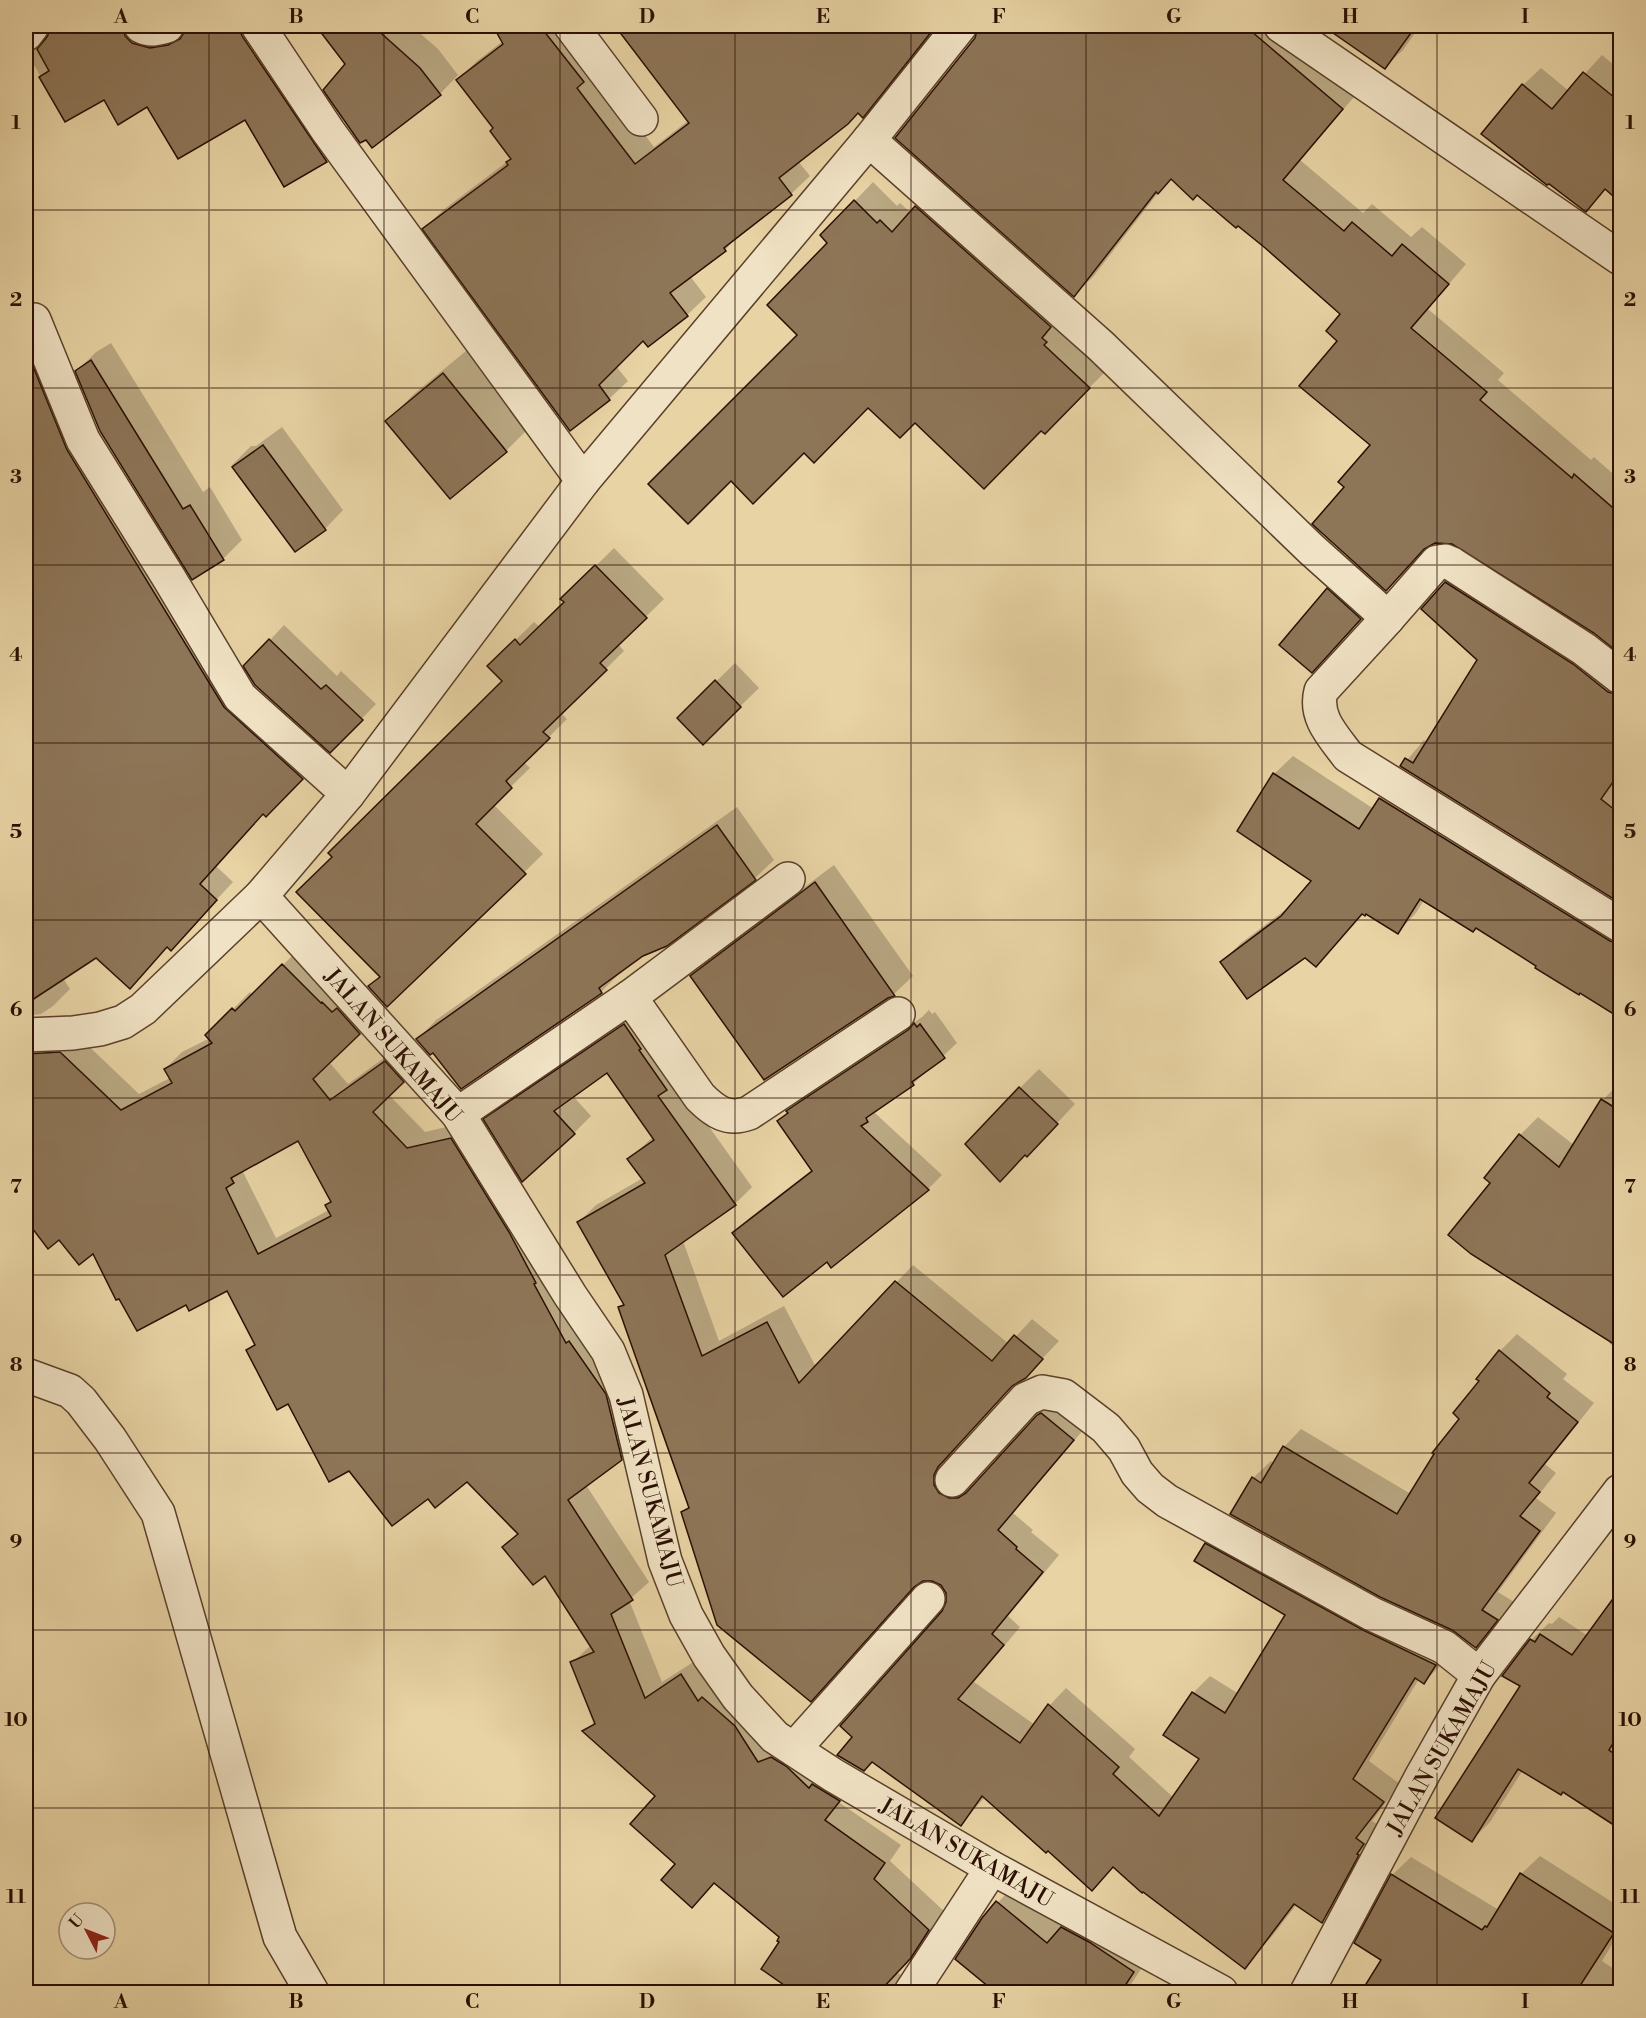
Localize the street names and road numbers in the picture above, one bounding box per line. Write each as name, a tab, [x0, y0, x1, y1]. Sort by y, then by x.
street label: JALAN SUKAMAJU	[318, 963, 468, 1129]
street label: JALAN SUKAMAJU	[611, 1393, 688, 1591]
street label: JALAN SUKAMAJU	[1381, 1657, 1503, 1841]
street label: JALAN SUKAMAJU	[874, 1792, 1058, 1914]

